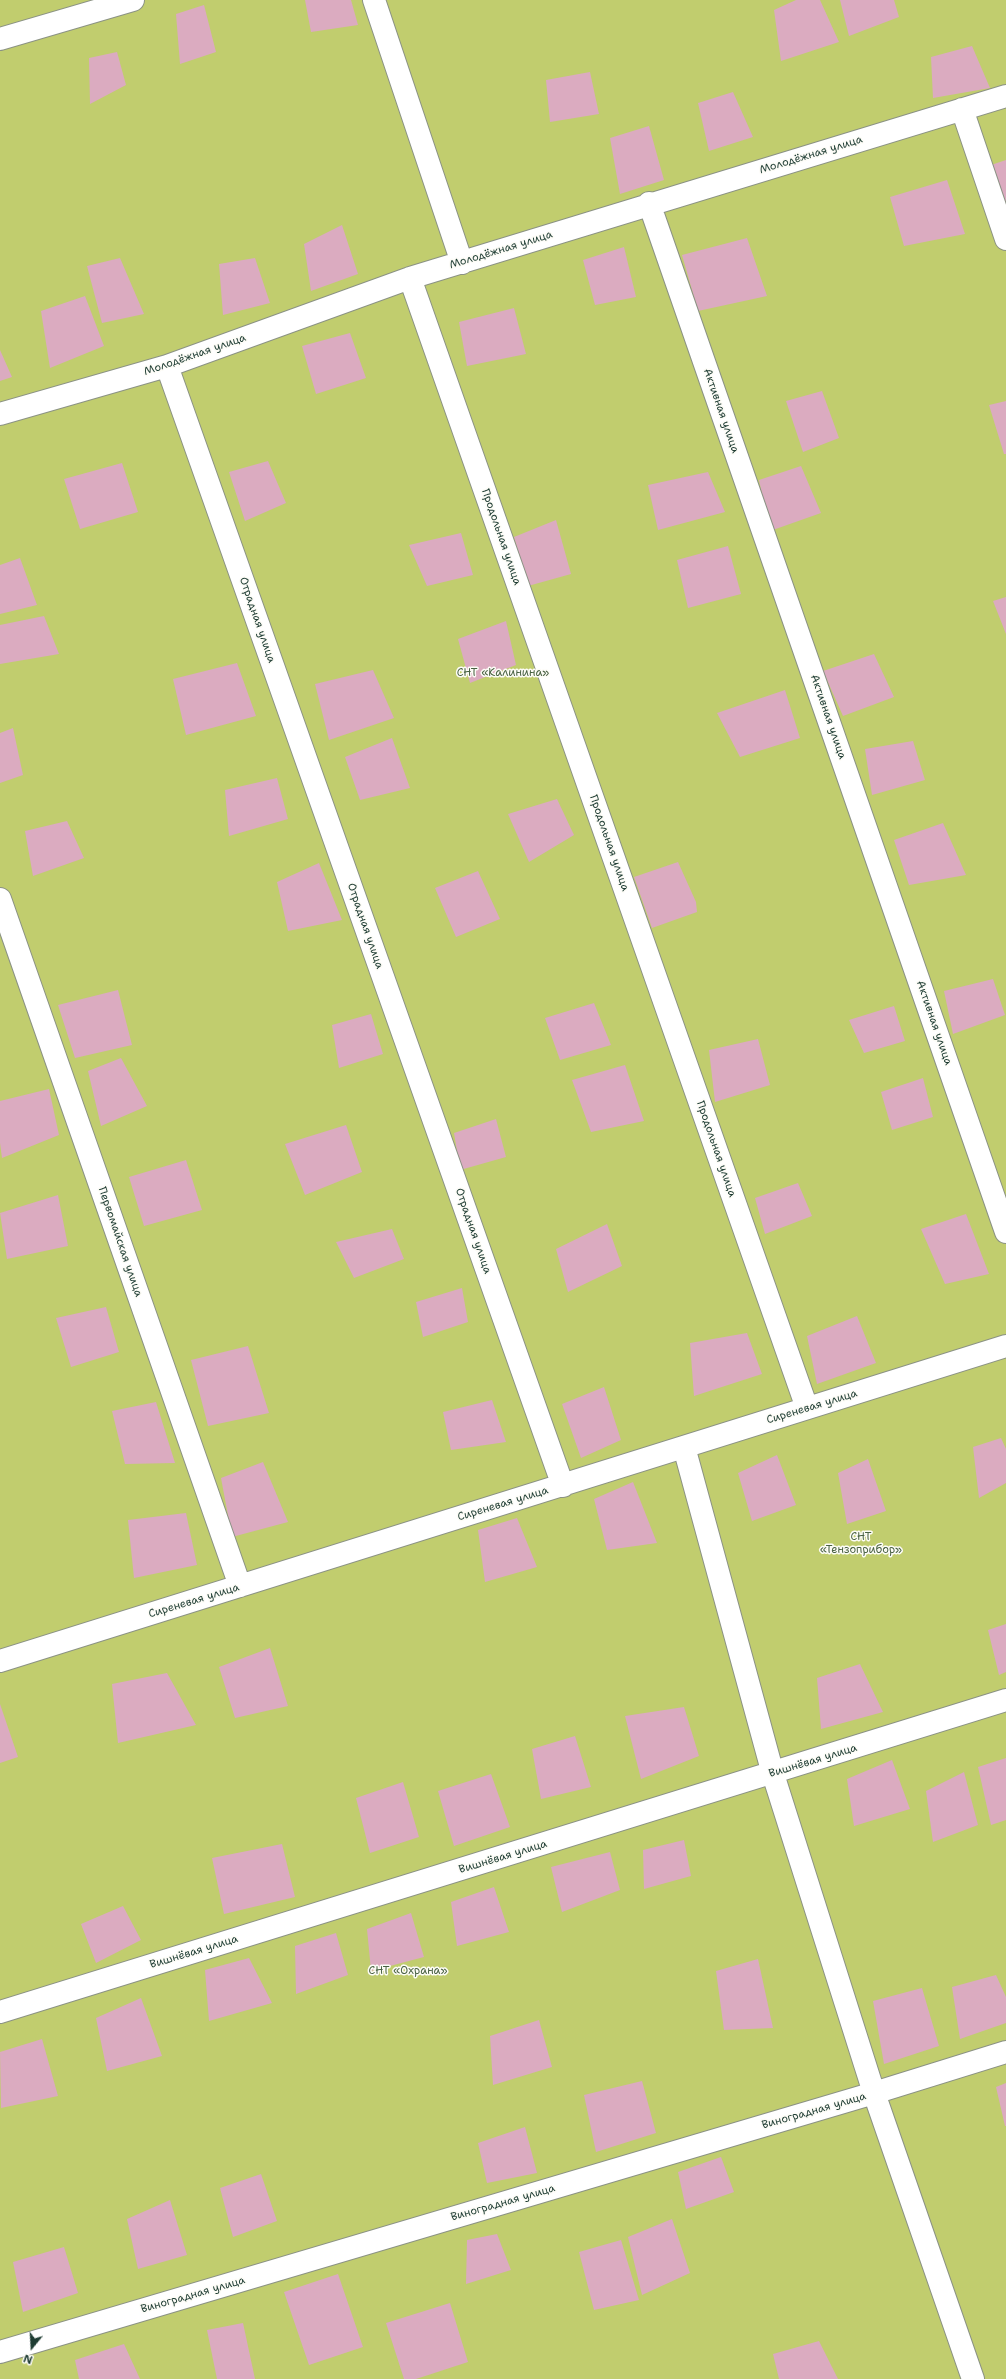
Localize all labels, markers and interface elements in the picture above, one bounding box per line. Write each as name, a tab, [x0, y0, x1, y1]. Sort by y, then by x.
street label: Молодёжная улица	[758, 133, 864, 177]
street label: Молодёжная улица	[448, 228, 554, 272]
street label: Молодёжная улица	[142, 331, 248, 379]
street label: Активная улица	[700, 367, 742, 455]
street label: Продольная улица	[478, 487, 524, 587]
street label: Отрадная улица	[236, 575, 278, 665]
park label: СНТ «Калинина»	[457, 666, 549, 680]
street label: Активная улица	[807, 673, 849, 761]
street label: Продольная улица	[586, 793, 632, 893]
street label: Отрадная улица	[344, 881, 386, 971]
street label: Активная улица	[913, 979, 955, 1067]
street label: Продольная улица	[693, 1099, 739, 1199]
street label: Первомайская улица	[95, 1185, 145, 1299]
street label: Отрадная улица	[452, 1186, 494, 1276]
street label: Сиреневая улица	[765, 1387, 859, 1427]
street label: Сиреневая улица	[456, 1484, 550, 1524]
park label: СНТ «Тензоприбор»	[820, 1530, 902, 1556]
street label: Сиреневая улица	[147, 1581, 241, 1621]
street label: Вишнёвая улица	[767, 1741, 859, 1781]
street label: Вишнёвая улица	[457, 1837, 549, 1877]
street label: Вишнёвая улица	[148, 1932, 240, 1972]
park label: СНТ «Охрана»	[369, 1964, 447, 1978]
street label: Виноградная улица	[760, 2090, 868, 2132]
street label: Виноградная улица	[449, 2182, 557, 2224]
street label: Виноградная улица	[139, 2274, 247, 2316]
north arrow	[12, 2327, 52, 2367]
text: N	[22, 2350, 35, 2367]

